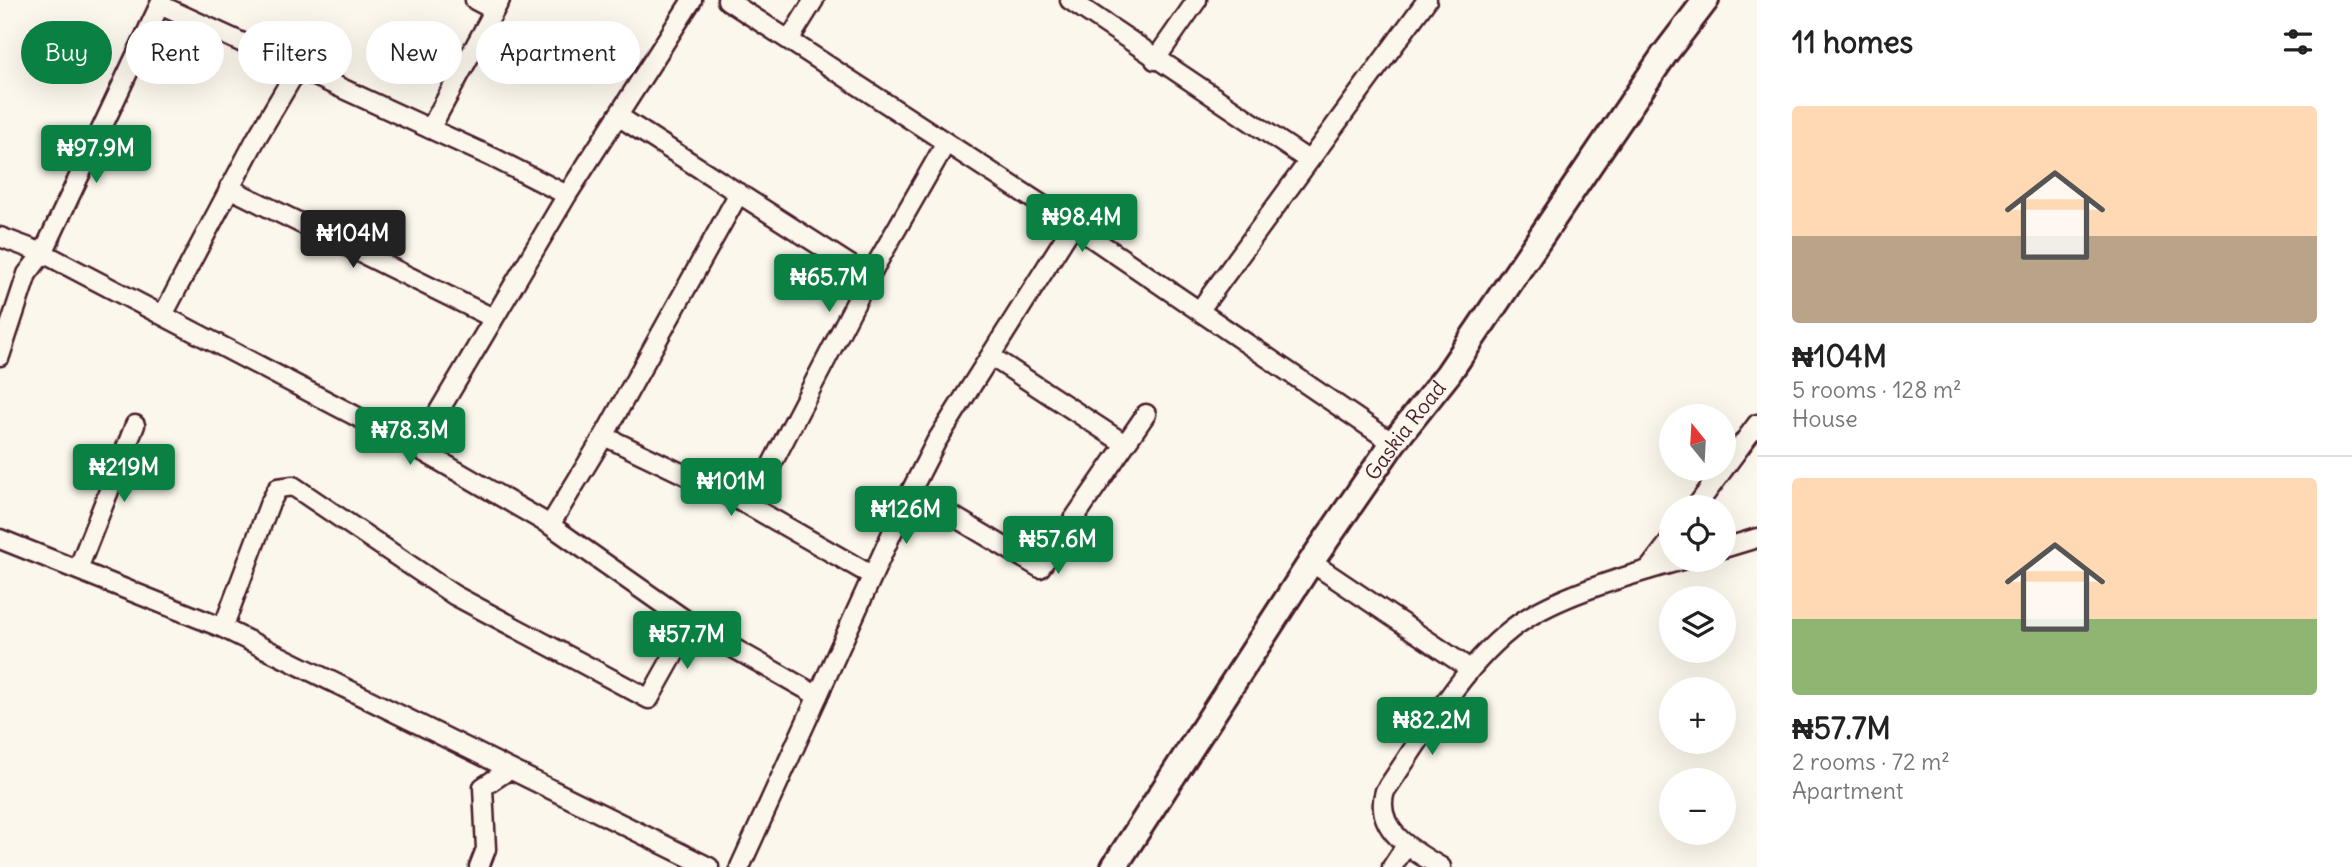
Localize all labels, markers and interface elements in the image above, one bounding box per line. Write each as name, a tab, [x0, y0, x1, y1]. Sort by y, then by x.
chip: Buy	[21, 21, 112, 84]
chip: Rent	[126, 21, 224, 84]
chip: Filters	[238, 21, 352, 84]
chip: New	[366, 21, 462, 84]
chip: Apartment	[476, 21, 640, 84]
text: 11 homes	[1792, 23, 1913, 61]
icon: filters	[2279, 23, 2317, 61]
pin: ₦97.9M	[39, 125, 153, 185]
text: ₦97.9M	[57, 133, 135, 162]
icon: home	[1992, 152, 2118, 278]
pin: ₦98.4M	[1025, 194, 1139, 254]
text: ₦98.4M	[1042, 202, 1122, 231]
pin: ₦104M	[304, 210, 402, 270]
text: ₦104M	[317, 218, 389, 247]
pin: ₦65.7M	[772, 254, 886, 314]
text: ₦65.7M	[790, 262, 868, 291]
text: ₦104M	[1792, 337, 1887, 375]
street label: Gaskia Road	[1358, 375, 1451, 485]
text: 5 rooms · 128 m²	[1792, 375, 1962, 404]
north arrow	[1659, 404, 1736, 481]
map controls	[1659, 404, 1736, 845]
text: House	[1792, 404, 1858, 433]
pin: ₦78.3M	[353, 407, 467, 467]
text: ₦78.3M	[371, 415, 449, 444]
pin: ₦219M	[75, 444, 173, 504]
text: ₦219M	[89, 452, 159, 481]
pin: ₦101M	[682, 458, 780, 518]
text: ₦101M	[697, 466, 765, 495]
pin: ₦126M	[857, 486, 955, 546]
text: ₦126M	[871, 494, 941, 523]
button: locate	[1659, 495, 1736, 572]
pin: ₦57.6M	[1001, 516, 1115, 576]
text: ₦57.6M	[1019, 524, 1097, 553]
icon: home	[1992, 524, 2118, 650]
button: layers	[1659, 586, 1736, 663]
pin: ₦57.7M	[630, 612, 744, 671]
text: ₦57.7M	[649, 619, 725, 648]
button: +	[1659, 677, 1736, 754]
pin: ₦82.2M	[1375, 698, 1489, 757]
text: ₦82.2M	[1393, 705, 1471, 734]
text: ₦57.7M	[1792, 709, 1891, 747]
text: 2 rooms · 72 m²	[1792, 747, 1950, 776]
button: −	[1659, 768, 1736, 845]
text: Apartment	[1792, 776, 1904, 805]

